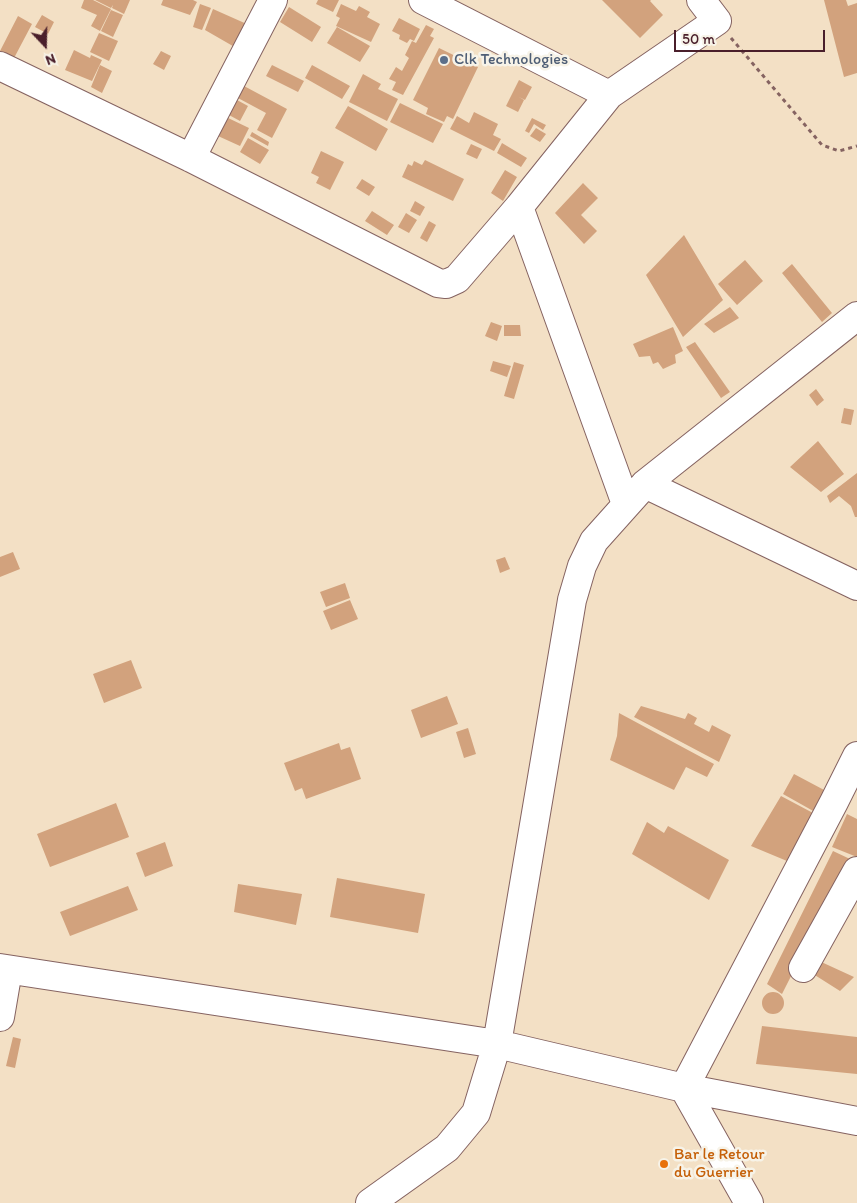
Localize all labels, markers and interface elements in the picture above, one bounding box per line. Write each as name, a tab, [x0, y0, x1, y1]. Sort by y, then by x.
north arrow	[20, 20, 70, 70]
scale bar	[677, 20, 828, 52]
text: 50 m	[682, 30, 715, 48]
text: N	[43, 50, 58, 69]
place label: Clk Technologies	[454, 50, 568, 70]
marker: Clk Technologies	[438, 54, 450, 66]
place label: Bar le Retour du Guerrier	[674, 1145, 765, 1183]
marker: Bar le Retour du Guerrier	[658, 1158, 670, 1170]

